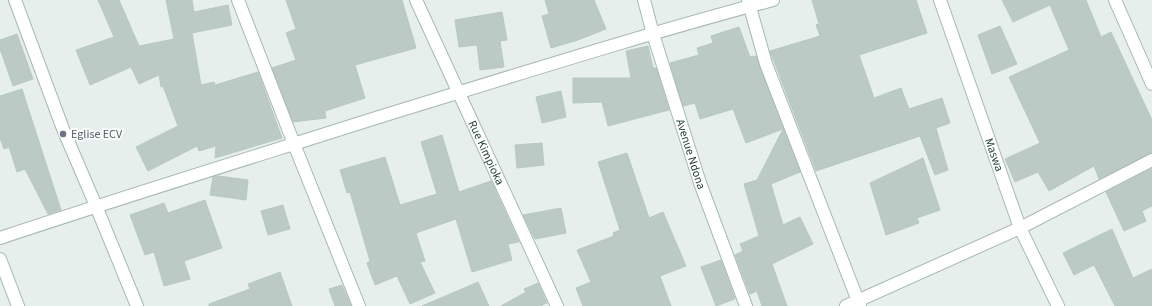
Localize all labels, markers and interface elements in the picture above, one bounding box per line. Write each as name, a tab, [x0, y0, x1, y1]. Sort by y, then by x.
street label: Rue Kimpioka	[464, 117, 509, 188]
street label: Avenue Ndona	[672, 117, 710, 192]
place label: Eglise ECV	[71, 126, 123, 143]
marker: Eglise ECV	[58, 129, 68, 139]
street label: Maswa	[981, 136, 1008, 174]

